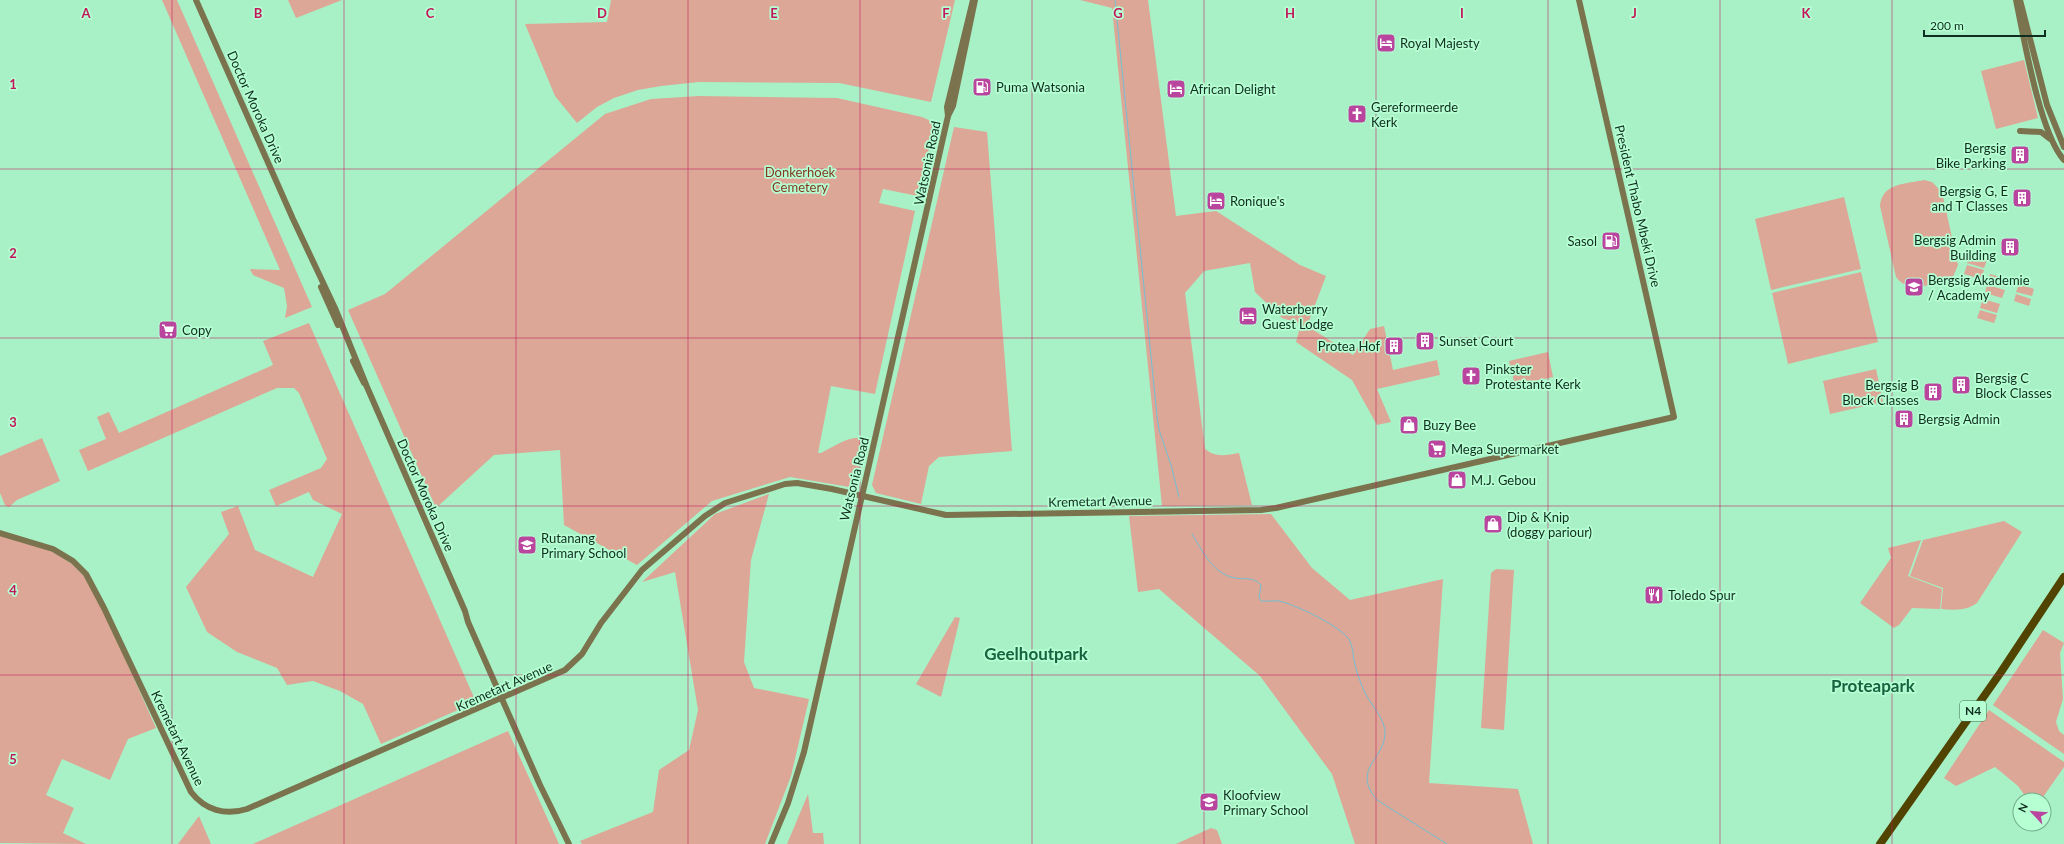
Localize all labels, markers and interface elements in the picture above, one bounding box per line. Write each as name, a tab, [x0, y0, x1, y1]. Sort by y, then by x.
text: A	[80, 5, 91, 21]
text: B	[254, 5, 263, 21]
text: C	[426, 5, 435, 21]
text: D	[597, 5, 607, 21]
text: E	[770, 5, 778, 21]
text: F	[942, 5, 950, 21]
text: G	[1113, 5, 1123, 21]
text: H	[1285, 5, 1295, 21]
text: I	[1460, 5, 1464, 21]
text: J	[1631, 5, 1637, 21]
text: K	[1802, 5, 1812, 21]
scale bar	[1924, 12, 2045, 38]
text: 200 m	[1930, 18, 1964, 33]
hotel icon: Royal Majesty	[1375, 32, 1397, 54]
place label: Royal Majesty	[1400, 35, 1480, 51]
street label: Doctor Moroka Drive	[224, 48, 288, 166]
text: 1	[9, 76, 17, 92]
fuel station icon: Puma Watsonia	[971, 76, 993, 98]
hotel icon: African Delight	[1165, 78, 1187, 100]
place label: Puma Watsonia	[996, 79, 1085, 95]
place label: African Delight	[1190, 81, 1276, 97]
place label: Gereformeerde Kerk	[1371, 99, 1458, 130]
church icon: Gereformeerde Kerk	[1346, 103, 1368, 125]
street label: Watsonia Road	[910, 119, 944, 207]
street label: President Thabo Mbeki Drive	[1612, 123, 1665, 289]
place label: Bergsig Bike Parking	[1936, 140, 2006, 171]
building icon: Bergsig Bike Parking	[2009, 144, 2031, 166]
park label: Donkerhoek Cemetery	[765, 164, 836, 195]
place label: Bergsig G, E and T Classes	[1931, 183, 2008, 214]
building icon: Bergsig G, E and T Classes	[2011, 187, 2033, 209]
hotel icon: Ronique's	[1205, 190, 1227, 212]
place label: Ronique's	[1230, 193, 1285, 209]
fuel station icon: Sasol	[1600, 230, 1622, 252]
place label: Bergsig Admin Building	[1914, 232, 1996, 263]
place label: Sasol	[1568, 233, 1597, 249]
building icon: Bergsig Admin Building	[1999, 236, 2021, 258]
text: 2	[9, 245, 17, 261]
place label: Bergsig Akademie / Academy	[1928, 272, 2030, 303]
school or university icon: Bergsig Akademie / Academy	[1903, 276, 1925, 298]
place label: Waterberry Guest Lodge	[1262, 301, 1334, 332]
hotel icon: Waterberry Guest Lodge	[1237, 305, 1259, 327]
supermarket icon: Copy	[157, 319, 179, 341]
place label: Copy	[182, 322, 212, 338]
building icon: Sunset Court	[1414, 330, 1436, 352]
place label: Sunset Court	[1439, 333, 1514, 349]
building icon: Protea Hof	[1383, 335, 1405, 357]
place label: Protea Hof	[1318, 338, 1380, 354]
place label: Pinkster Protestante Kerk	[1485, 361, 1581, 392]
church icon: Pinkster Protestante Kerk	[1460, 365, 1482, 387]
place label: Bergsig C Block Classes	[1975, 370, 2052, 401]
building icon: Bergsig C Block Classes	[1950, 374, 1972, 396]
place label: Bergsig B Block Classes	[1842, 377, 1919, 408]
building icon: Bergsig B Block Classes	[1922, 381, 1944, 403]
building icon: Bergsig Admin	[1893, 408, 1915, 430]
place label: Bergsig Admin	[1918, 411, 2000, 427]
text: 3	[9, 414, 17, 430]
shop icon: Buzy Bee	[1398, 414, 1420, 436]
place label: Buzy Bee	[1423, 417, 1476, 433]
street label: Watsonia Road	[836, 435, 872, 523]
street label: Doctor Moroka Drive	[394, 436, 458, 554]
supermarket icon: Mega Supermarket	[1426, 438, 1448, 460]
place label: Mega Supermarket	[1451, 441, 1559, 457]
shop icon: M.J. Gebou	[1446, 469, 1468, 491]
place label: M.J. Gebou	[1471, 472, 1536, 488]
street label: Kremetart Avenue	[1048, 492, 1152, 510]
place label: Dip & Knip (doggy pariour)	[1507, 509, 1592, 540]
shop icon: Dip & Knip (doggy pariour)	[1482, 513, 1504, 535]
place label: Rutanang Primary School	[541, 530, 626, 561]
school or university icon: Rutanang Primary School	[516, 534, 538, 556]
text: 4	[9, 582, 17, 598]
restaurant icon: Toledo Spur	[1643, 584, 1665, 606]
place label: Toledo Spur	[1668, 587, 1736, 603]
district label: Geelhoutpark	[984, 643, 1089, 664]
street label: Kremetart Avenue	[453, 658, 555, 714]
district label: Proteapark	[1831, 675, 1916, 696]
street label: Kremetart Avenue	[148, 688, 208, 788]
road number: N4	[1960, 701, 1986, 721]
text: 5	[9, 751, 17, 767]
place label: Kloofview Primary School	[1223, 787, 1308, 818]
school or university icon: Kloofview Primary School	[1198, 791, 1220, 813]
north arrow	[2012, 792, 2052, 832]
text: N	[2015, 801, 2030, 814]

